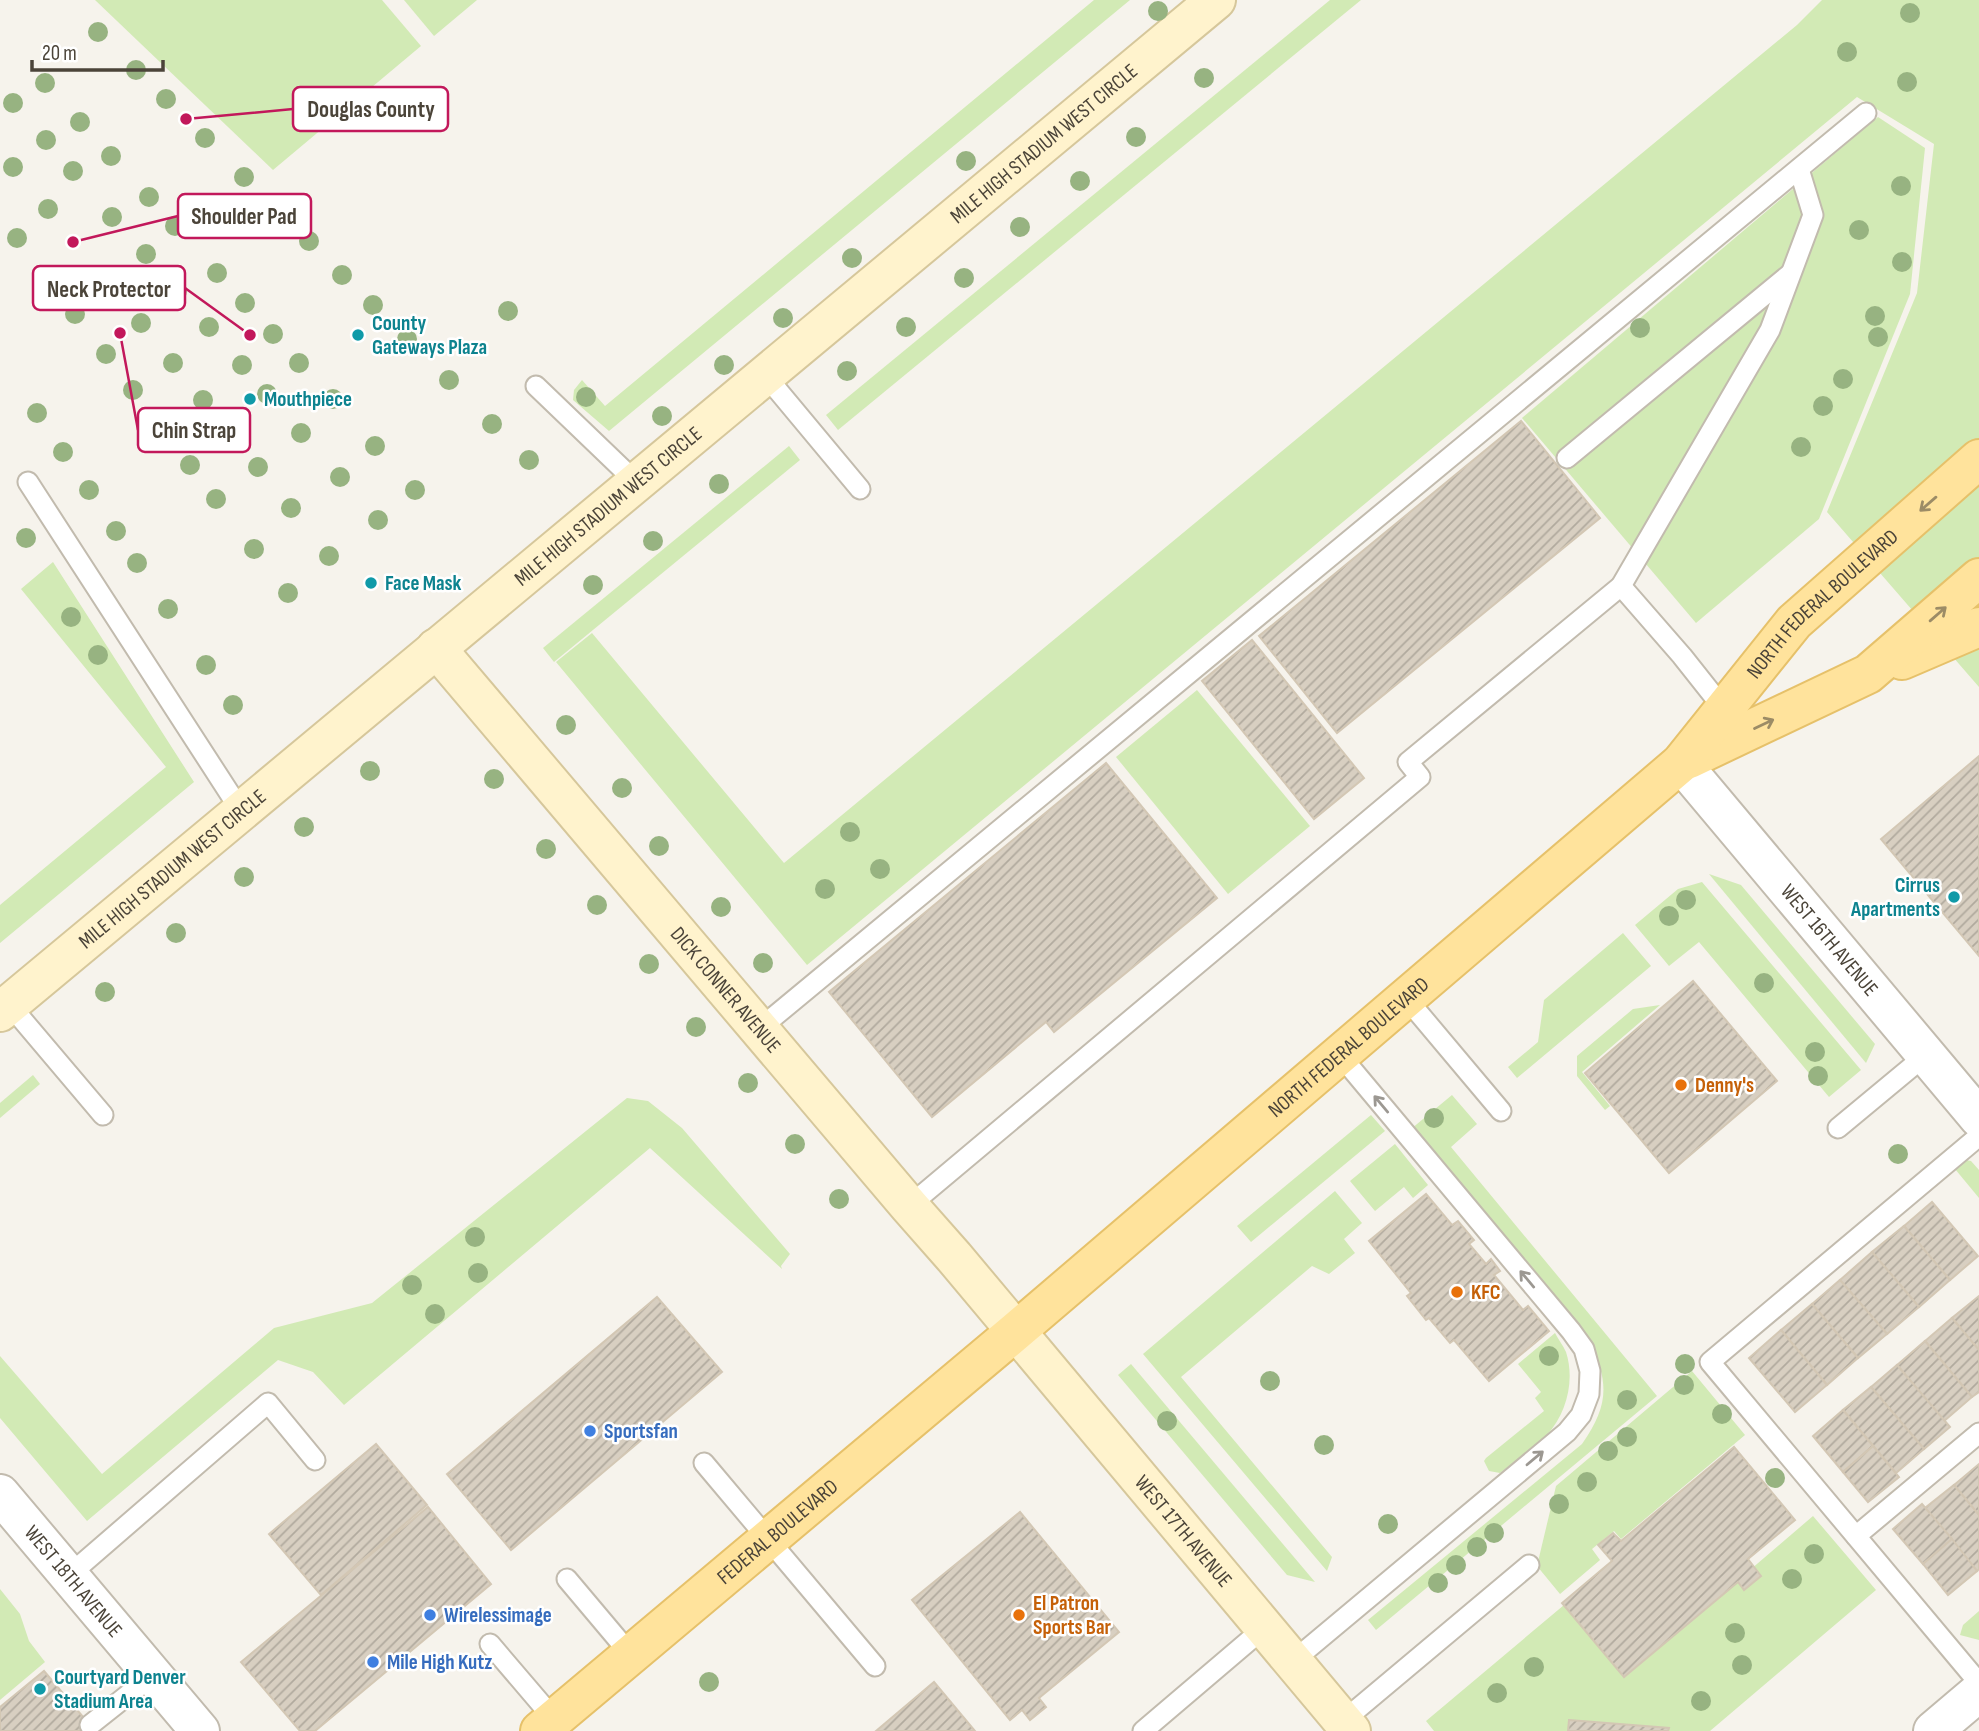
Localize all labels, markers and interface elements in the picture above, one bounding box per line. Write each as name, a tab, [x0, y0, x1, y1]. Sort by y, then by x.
scale bar	[32, 28, 163, 72]
text: 20 m	[42, 41, 77, 66]
street label: MILE HIGH STADIUM WEST CIRCLE	[945, 58, 1143, 228]
callout: Douglas County	[293, 87, 448, 131]
text: Douglas County	[307, 96, 435, 124]
callout: Shoulder Pad	[178, 194, 311, 238]
text: Shoulder Pad	[191, 203, 297, 231]
callout: Neck Protector	[33, 266, 185, 310]
text: Neck Protector	[47, 276, 171, 304]
place label: County Gateways Plaza	[372, 311, 487, 360]
marker: County Gateways Plaza	[350, 327, 366, 343]
place label: Mouthpiece	[264, 387, 352, 412]
marker: Mouthpiece	[242, 391, 258, 407]
callout: Chin Strap	[138, 408, 250, 452]
text: Chin Strap	[152, 417, 236, 445]
street label: MILE HIGH STADIUM WEST CIRCLE	[509, 421, 707, 591]
one-way arrow	[1919, 496, 1937, 512]
street label: NORTH FEDERAL BOULEVARD	[1741, 524, 1903, 683]
place label: Face Mask	[385, 571, 462, 596]
marker: Face Mask	[363, 575, 379, 591]
one-way arrow	[1929, 606, 1947, 622]
one-way arrow	[1753, 716, 1774, 730]
street label: MILE HIGH STADIUM WEST CIRCLE	[73, 784, 271, 954]
place label: Cirrus Apartments	[1850, 873, 1940, 922]
street label: WEST 16TH AVENUE	[1776, 879, 1884, 1001]
marker: Cirrus Apartments	[1946, 889, 1962, 905]
street label: DICK CONNER AVENUE	[665, 922, 786, 1058]
street label: NORTH FEDERAL BOULEVARD	[1263, 972, 1434, 1123]
place label: Denny's	[1695, 1073, 1754, 1098]
marker: Denny's	[1673, 1077, 1689, 1093]
one-way arrow	[1373, 1095, 1389, 1113]
one-way arrow	[1519, 1270, 1535, 1288]
place label: KFC	[1471, 1280, 1501, 1305]
marker: KFC	[1449, 1284, 1465, 1300]
place label: Sportsfan	[604, 1419, 678, 1444]
marker: Sportsfan	[582, 1423, 598, 1439]
one-way arrow	[1526, 1450, 1544, 1466]
street label: WEST 17TH AVENUE	[1130, 1470, 1237, 1592]
street label: FEDERAL BOULEVARD	[712, 1474, 843, 1589]
street label: WEST 18TH AVENUE	[19, 1520, 128, 1642]
place label: El Patron Sports Bar	[1033, 1591, 1112, 1640]
place label: Wirelessimage	[444, 1603, 552, 1628]
marker: Wirelessimage	[422, 1607, 438, 1623]
marker: El Patron Sports Bar	[1011, 1607, 1027, 1623]
place label: Mile High Kutz	[387, 1650, 492, 1675]
marker: Mile High Kutz	[365, 1654, 381, 1670]
place label: Courtyard Denver Stadium Area	[54, 1665, 186, 1714]
marker: Courtyard Denver Stadium Area	[32, 1681, 48, 1697]

